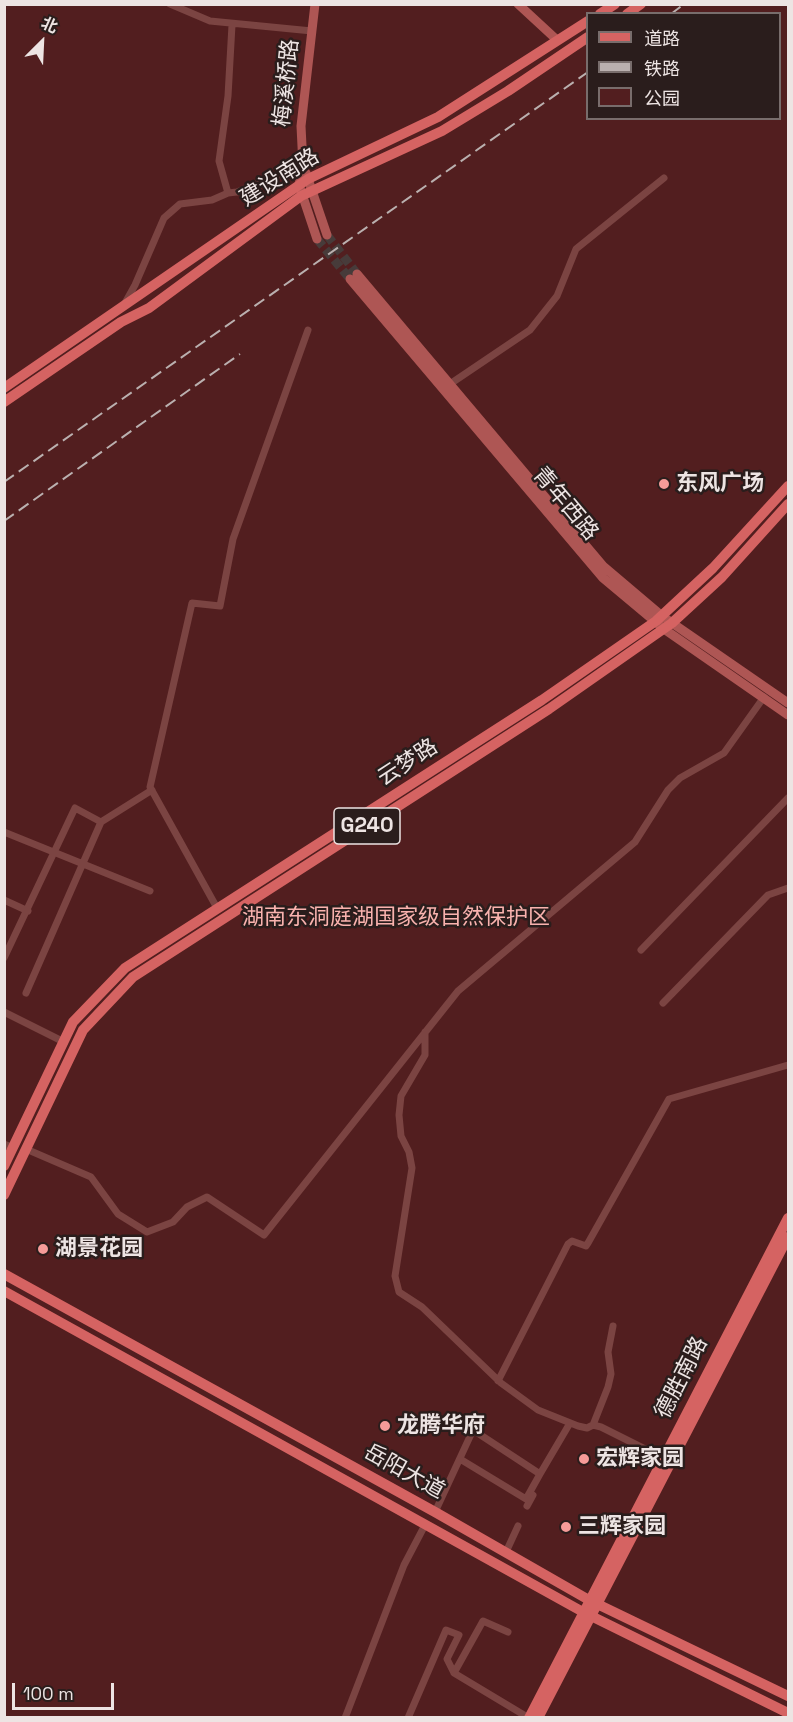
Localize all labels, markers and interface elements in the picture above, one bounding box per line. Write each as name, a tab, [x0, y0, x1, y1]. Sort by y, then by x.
north arrow	[12, 12, 72, 72]
text: 北	[38, 12, 61, 38]
legend	[586, 12, 781, 120]
text: 道路	[644, 27, 680, 50]
street label: 梅溪桥路	[269, 38, 305, 128]
text: 铁路	[644, 57, 680, 80]
text: 公园	[644, 87, 680, 110]
street label: 建设南路	[236, 143, 324, 213]
street label: 青年西路	[527, 462, 603, 546]
place label: 东风广场	[676, 471, 764, 497]
marker: 东风广场	[657, 477, 671, 491]
street label: 云梦路	[373, 734, 443, 792]
road number: G240	[334, 808, 400, 844]
park label: 湖南东洞庭湖国家级自然保护区	[242, 905, 550, 931]
place label: 湖景花园	[55, 1236, 143, 1262]
marker: 湖景花园	[36, 1242, 50, 1256]
street label: 德胜南路	[650, 1333, 714, 1423]
place label: 龙腾华府	[397, 1413, 485, 1439]
marker: 龙腾华府	[378, 1419, 392, 1433]
street label: 岳阳大道	[359, 1439, 449, 1505]
place label: 宏辉家园	[596, 1446, 684, 1472]
marker: 宏辉家园	[577, 1452, 591, 1466]
place label: 三辉家园	[578, 1514, 666, 1540]
marker: 三辉家园	[559, 1520, 573, 1534]
scale bar	[15, 1671, 117, 1709]
text: 100 m	[23, 1682, 74, 1705]

